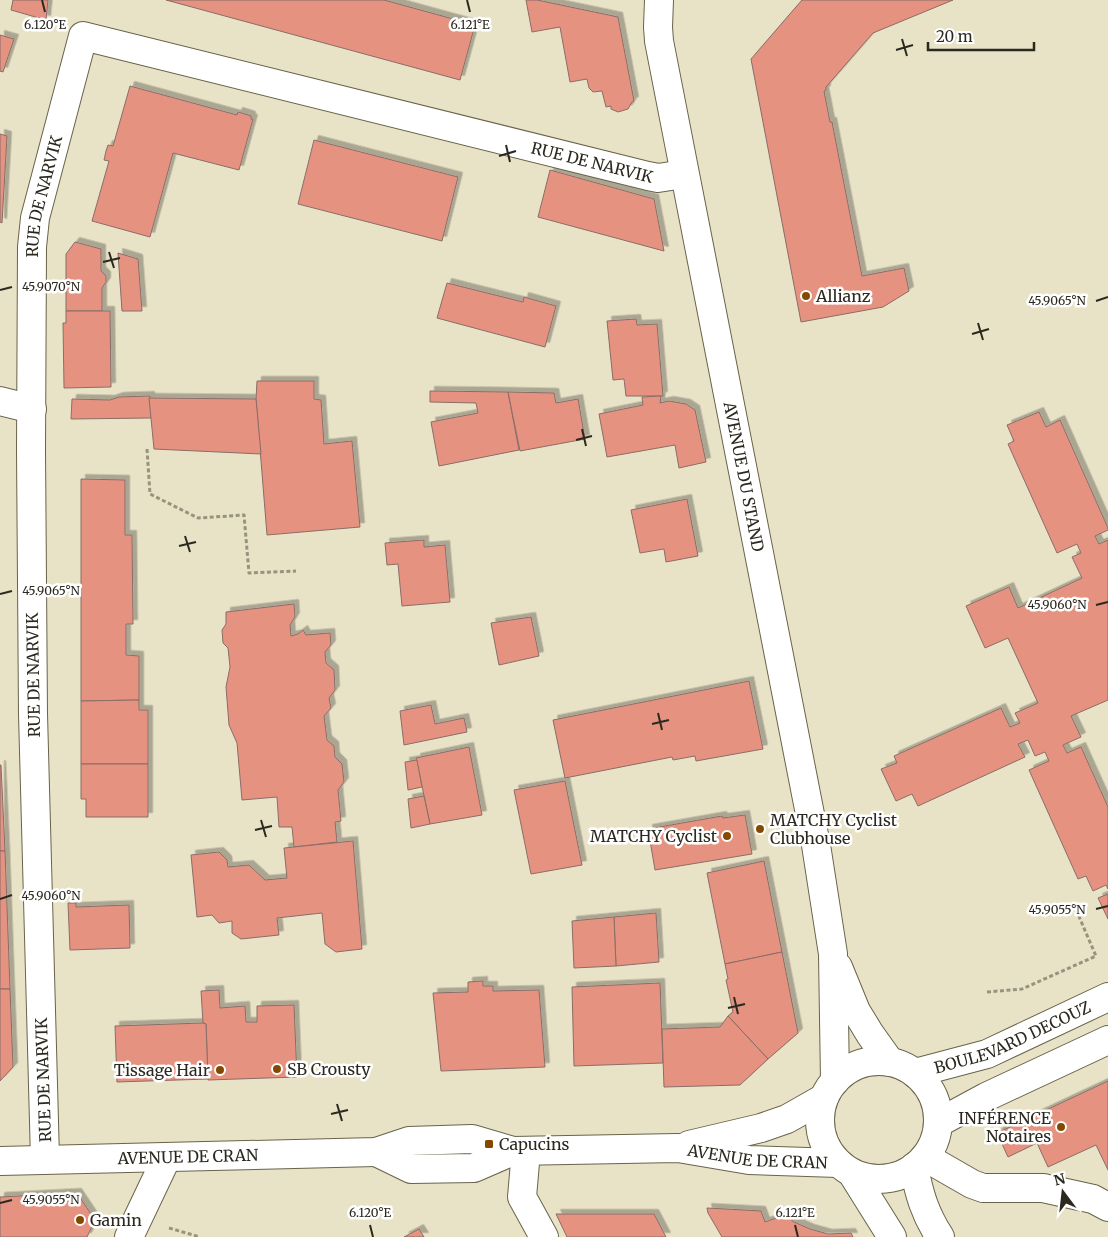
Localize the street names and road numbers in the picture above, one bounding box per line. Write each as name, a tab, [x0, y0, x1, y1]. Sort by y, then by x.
street label: RUE DE NARVIK	[22, 133, 66, 258]
street label: RUE DE NARVIK	[529, 137, 655, 187]
street label: AVENUE DU STAND	[719, 399, 769, 553]
street label: RUE DE NARVIK	[22, 612, 44, 738]
street label: BOULEVARD DECOUZ	[932, 997, 1094, 1078]
street label: RUE DE NARVIK	[31, 1017, 55, 1143]
street label: AVENUE DE CRAN	[685, 1140, 829, 1173]
street label: AVENUE DE CRAN	[116, 1145, 259, 1168]

